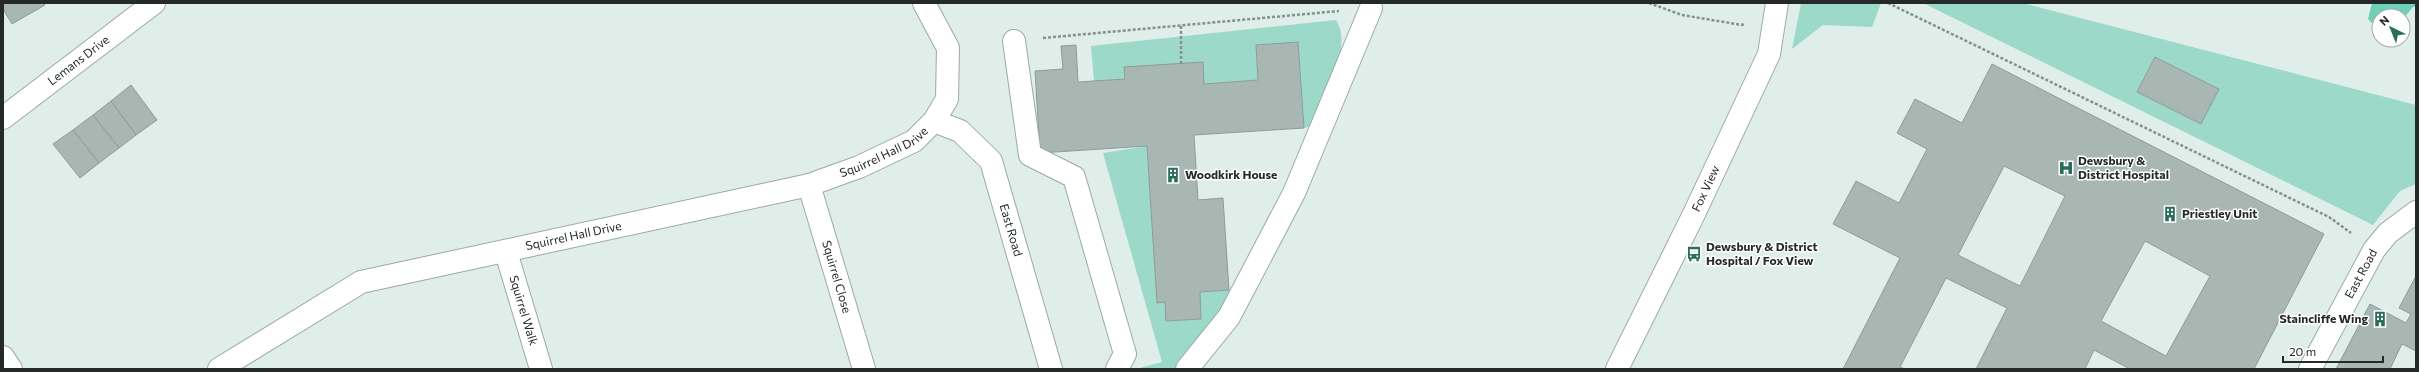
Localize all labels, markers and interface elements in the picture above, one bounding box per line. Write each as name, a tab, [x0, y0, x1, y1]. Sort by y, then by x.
north arrow	[2371, 8, 2411, 48]
text: N	[2376, 13, 2391, 28]
street label: Lemans Drive	[44, 32, 112, 88]
street label: Squirrel Hall Drive	[838, 123, 930, 179]
place label: Dewsbury & District Hospital	[2078, 153, 2169, 181]
hospital icon: Dewsbury & District Hospital	[2057, 159, 2075, 177]
street label: Fox View	[1688, 163, 1722, 214]
building icon: Woodkirk House	[1164, 166, 1182, 184]
place label: Woodkirk House	[1185, 167, 1277, 181]
street label: East Road	[998, 202, 1026, 258]
building icon: Priestley Unit	[2161, 205, 2179, 223]
place label: Priestley Unit	[2182, 206, 2257, 220]
street label: Squirrel Hall Drive	[524, 218, 623, 252]
street label: Squirrel Close	[820, 239, 855, 315]
place label: Dewsbury & District Hospital / Fox View	[1706, 239, 1818, 267]
bus stop icon: Dewsbury & District Hospital / Fox View	[1685, 245, 1703, 263]
street label: East Road	[2341, 246, 2379, 301]
street label: Squirrel Walk	[507, 273, 542, 347]
building icon: Staincliffe Wing	[2371, 310, 2389, 328]
place label: Staincliffe Wing	[2279, 311, 2368, 325]
scale bar	[2283, 338, 2383, 364]
text: 20 m	[2289, 344, 2316, 358]

